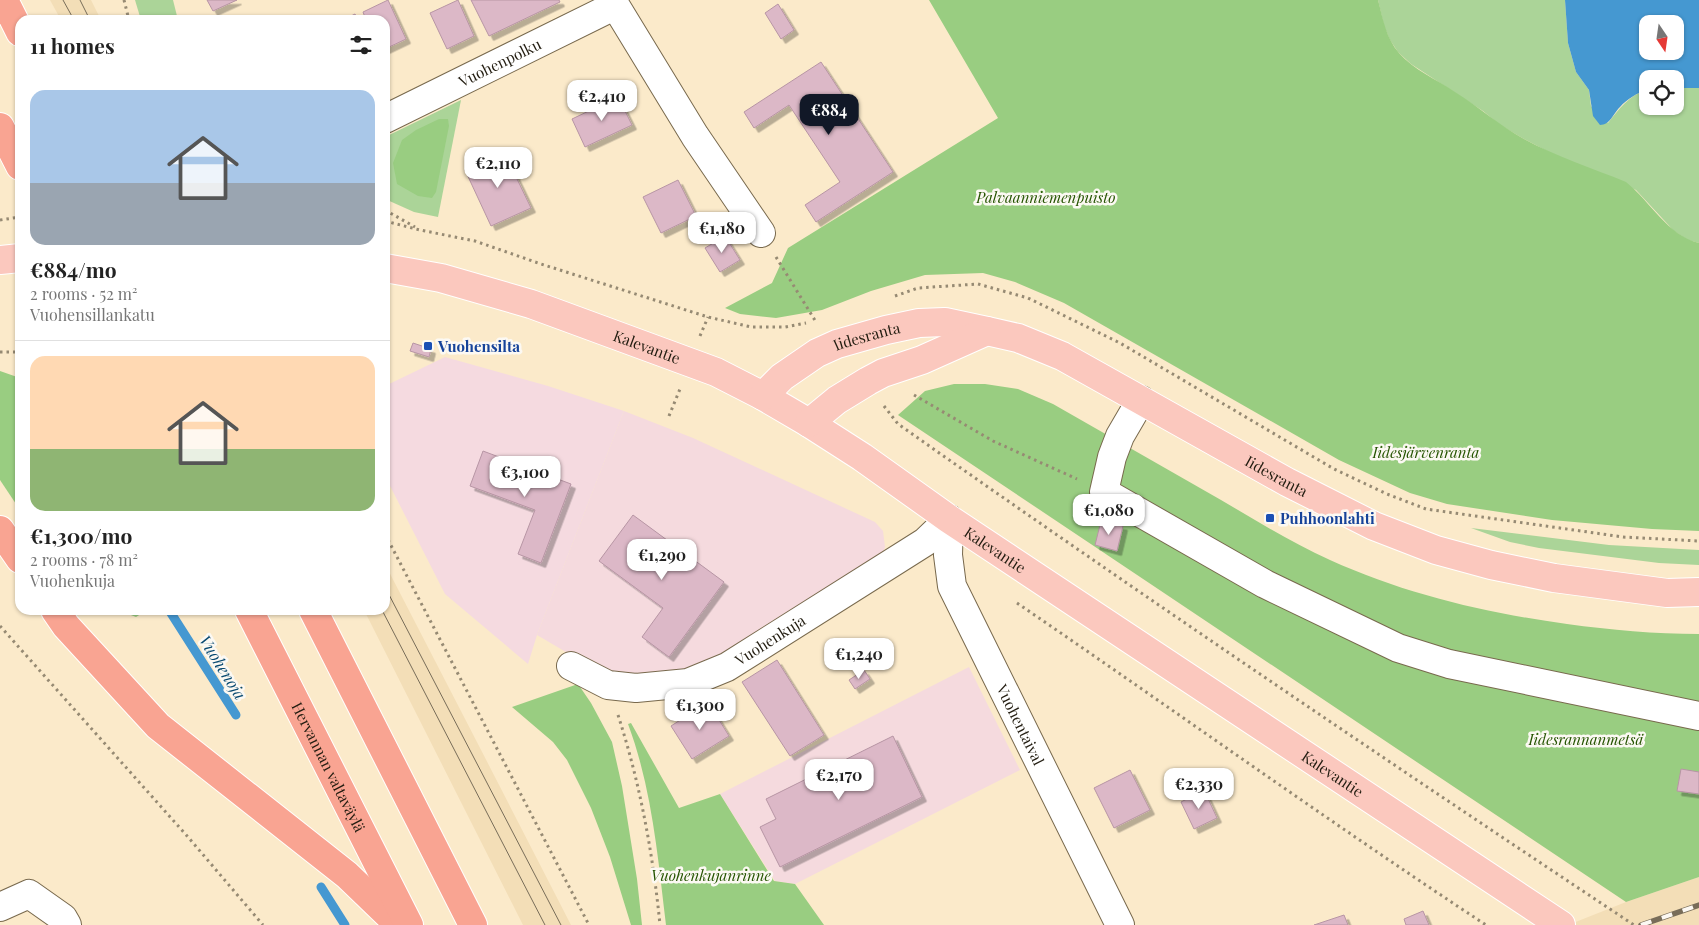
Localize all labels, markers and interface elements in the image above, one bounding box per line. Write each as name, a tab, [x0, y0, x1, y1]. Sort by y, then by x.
north arrow	[1639, 15, 1684, 60]
map controls	[1639, 15, 1684, 115]
text: 11 homes	[30, 31, 115, 59]
icon: filters	[347, 31, 375, 59]
street label: Vuohenpolku	[454, 33, 545, 92]
button: locate	[1639, 70, 1684, 115]
pin: €2,410	[561, 80, 643, 122]
text: €2,410	[578, 85, 626, 106]
pin: €884	[799, 94, 859, 136]
text: €884	[811, 99, 847, 120]
icon: home	[158, 123, 248, 213]
pin: €2,110	[457, 146, 539, 189]
text: €2,110	[475, 152, 521, 173]
park label: Palvaanniemenpuisto	[975, 187, 1116, 207]
pin: €1,180	[681, 212, 763, 254]
text: €1,180	[699, 217, 745, 238]
text: €884/mo	[30, 255, 117, 283]
text: 2 rooms · 52 m²	[30, 283, 137, 304]
text: Vuohensillankatu	[30, 304, 155, 325]
street label: Iidesranta	[830, 317, 902, 355]
street label: Kalevantie	[611, 325, 683, 368]
place label: Vuohensilta	[437, 336, 520, 356]
marker: Vuohensilta	[422, 340, 434, 352]
icon: home	[158, 388, 248, 478]
park label: Iidesjärvenranta	[1372, 442, 1480, 462]
street label: Iidesranta	[1242, 451, 1312, 501]
pin: €3,100	[484, 456, 566, 498]
text: €3,100	[501, 461, 549, 482]
pin: €1,080	[1068, 494, 1150, 536]
text: €1,080	[1084, 499, 1134, 520]
place label: Puhhoonlahti	[1280, 508, 1375, 528]
marker: Puhhoonlahti	[1264, 512, 1276, 524]
text: €1,300/mo	[30, 521, 132, 549]
street label: Kalevantie	[960, 522, 1030, 577]
pin: €1,290	[621, 538, 703, 581]
text: €1,290	[638, 544, 686, 565]
text: 2 rooms · 78 m²	[30, 549, 138, 570]
text: Vuohenkuja	[30, 570, 115, 591]
street label: Vuohenkuja	[730, 610, 810, 670]
water label: Vuohenoja	[195, 631, 251, 703]
pin: €1,240	[818, 638, 900, 680]
text: €1,240	[835, 643, 883, 664]
street label: Vuohentaival	[992, 680, 1049, 768]
pin: €1,300	[659, 688, 741, 731]
text: €1,300	[676, 694, 724, 715]
street label: Hervannan valtaväylä	[287, 699, 370, 836]
park label: Iidesrannanmetsä	[1528, 729, 1645, 749]
street label: Kalevantie	[1298, 746, 1367, 801]
pin: €2,170	[798, 758, 880, 801]
text: €2,170	[816, 764, 862, 785]
pin: €2,330	[1158, 768, 1240, 810]
text: €2,330	[1175, 773, 1223, 794]
park label: Vuohenkujanrinne	[651, 865, 771, 885]

